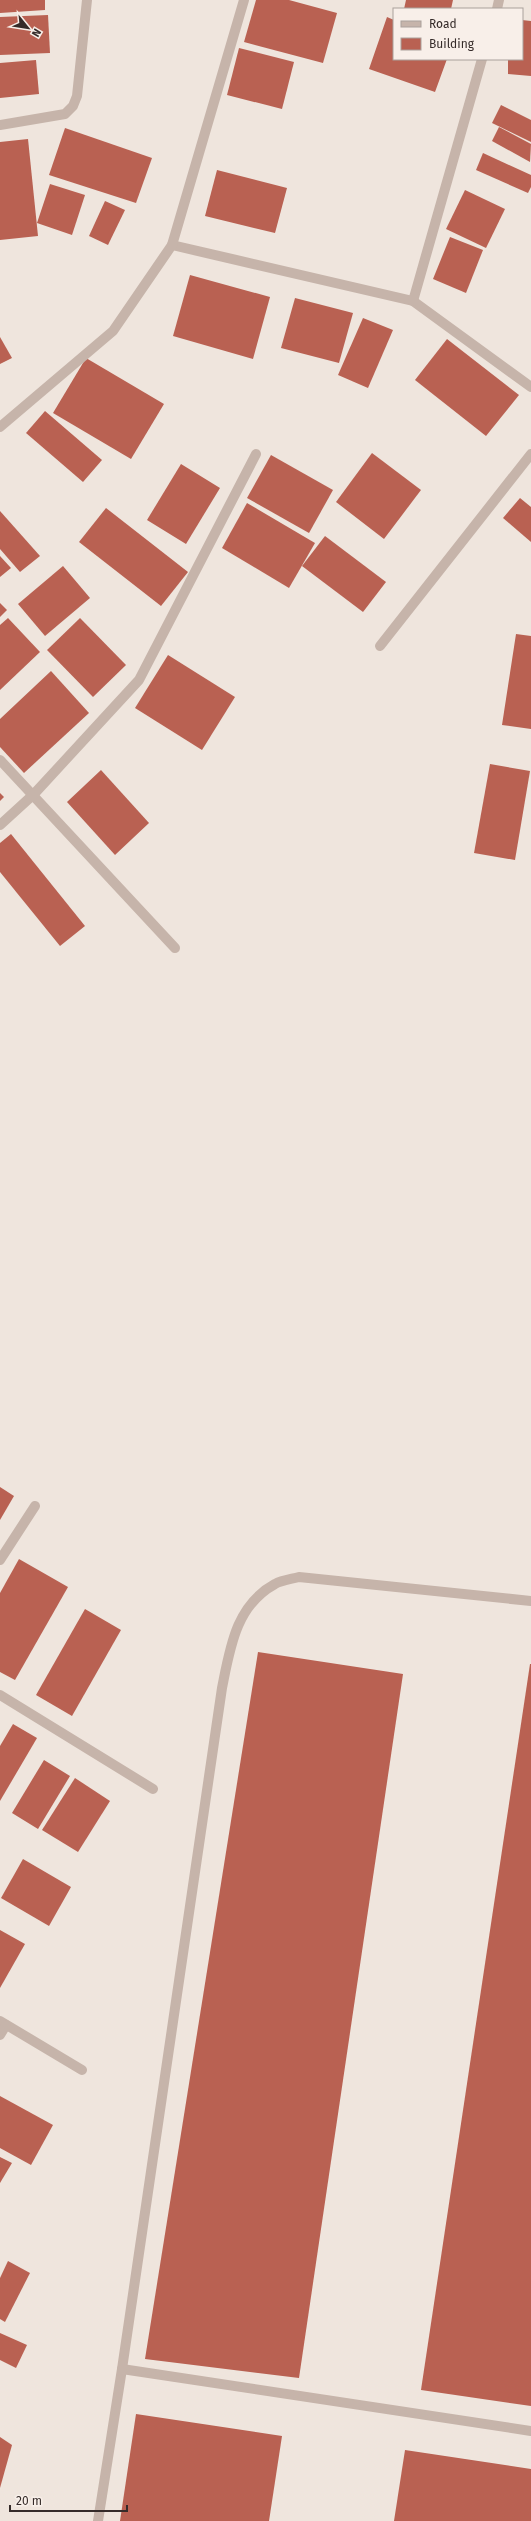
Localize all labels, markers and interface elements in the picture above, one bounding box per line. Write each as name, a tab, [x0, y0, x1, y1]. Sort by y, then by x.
north arrow	[8, 8, 48, 48]
legend	[393, 8, 523, 60]
text: Road	[429, 17, 457, 31]
text: N	[29, 26, 44, 39]
text: Building	[429, 37, 475, 51]
scale bar	[10, 2487, 127, 2513]
text: 20 m	[16, 2494, 42, 2508]

